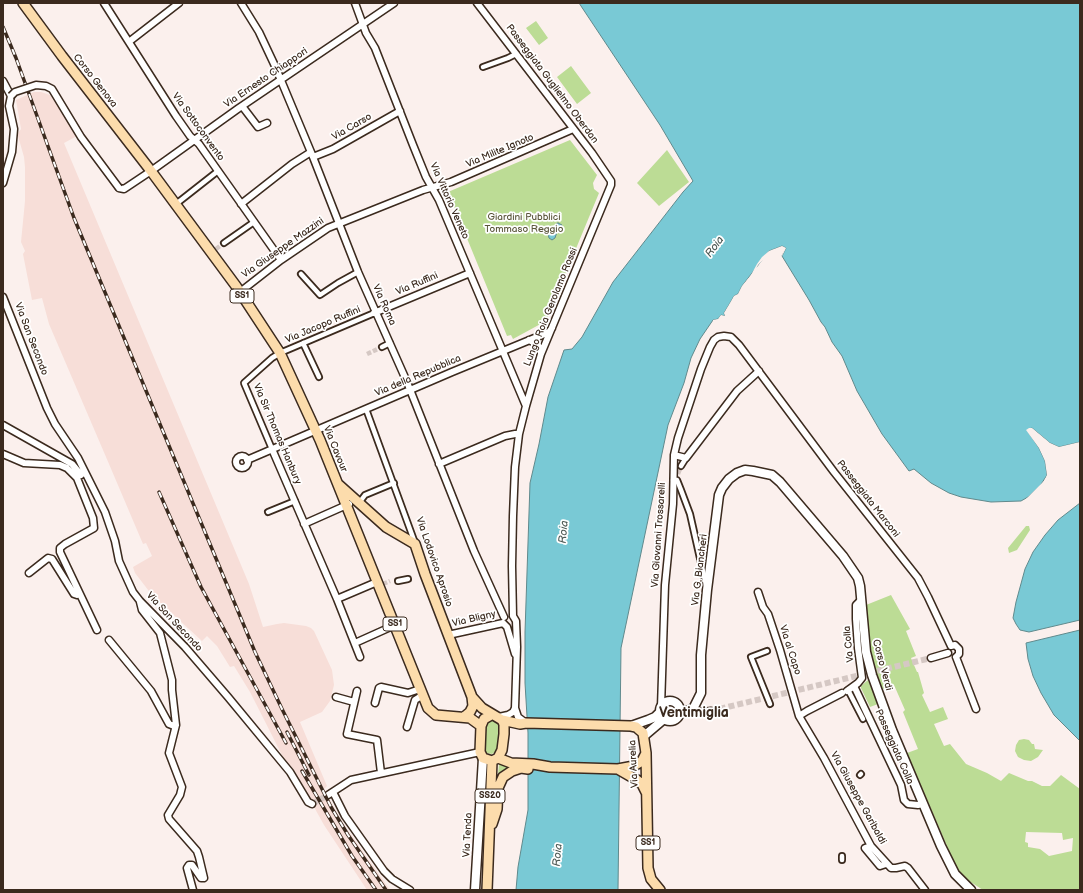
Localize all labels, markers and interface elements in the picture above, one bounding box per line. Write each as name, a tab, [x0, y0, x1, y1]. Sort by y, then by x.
street label: Passeggiata Guglielmo Oberdan	[503, 22, 601, 146]
street label: Via Ernesto Chiappori	[222, 45, 310, 111]
street label: Corso Genova	[70, 52, 120, 110]
street label: Via Sottoconvento	[169, 91, 227, 163]
street label: Via Carso	[330, 111, 374, 143]
street label: Via Milite Ignoto	[464, 131, 536, 171]
street label: Via Vittorio Veneto	[427, 161, 471, 241]
park label: Giardini Pubblici Tommaso Reggio	[485, 211, 563, 234]
street label: Via Giuseppe Mazzini	[240, 215, 326, 281]
water label: Roia	[703, 234, 727, 260]
street label: Lungo Roia Gerolamo Rossi	[522, 246, 580, 368]
street label: Via Ruffini	[394, 270, 440, 298]
street label: Via Roma	[370, 283, 398, 327]
road number: SS1	[230, 289, 254, 303]
street label: Via San Secondo	[12, 301, 50, 377]
street label: Via Jacopo Ruffini	[284, 304, 362, 346]
street label: Via della Repubblica	[373, 352, 463, 400]
street label: Via Sir Thomas Hanbury	[250, 382, 304, 486]
street label: Via Cavour	[320, 424, 350, 474]
street label: Passeggiata Marconi	[834, 458, 902, 540]
street label: Via Giovanni Trossarelli	[649, 482, 669, 588]
street label: Via Lodovico Aprosio	[413, 516, 455, 608]
water label: Roia	[556, 520, 572, 544]
street label: Via G. Biancheri	[690, 533, 710, 607]
street label: Via San Secondo	[143, 590, 205, 654]
street label: Via Bligny	[451, 608, 497, 630]
road number: SS1	[383, 617, 407, 631]
street label: Via al Capo	[776, 624, 804, 676]
street label: Va Colla	[841, 625, 857, 663]
street label: Corso Verdi	[869, 638, 895, 692]
district label: Ventimiglia	[659, 705, 729, 721]
street label: Passeggiata Colla	[872, 708, 916, 786]
street label: Via Aurelia	[627, 740, 641, 788]
street label: Via Giuseppe Garibaldi	[828, 750, 888, 846]
road number: SS20	[475, 789, 505, 803]
street label: Via Tenda	[461, 812, 475, 858]
road number: SS1	[636, 836, 660, 850]
water label: Roia	[550, 843, 566, 867]

